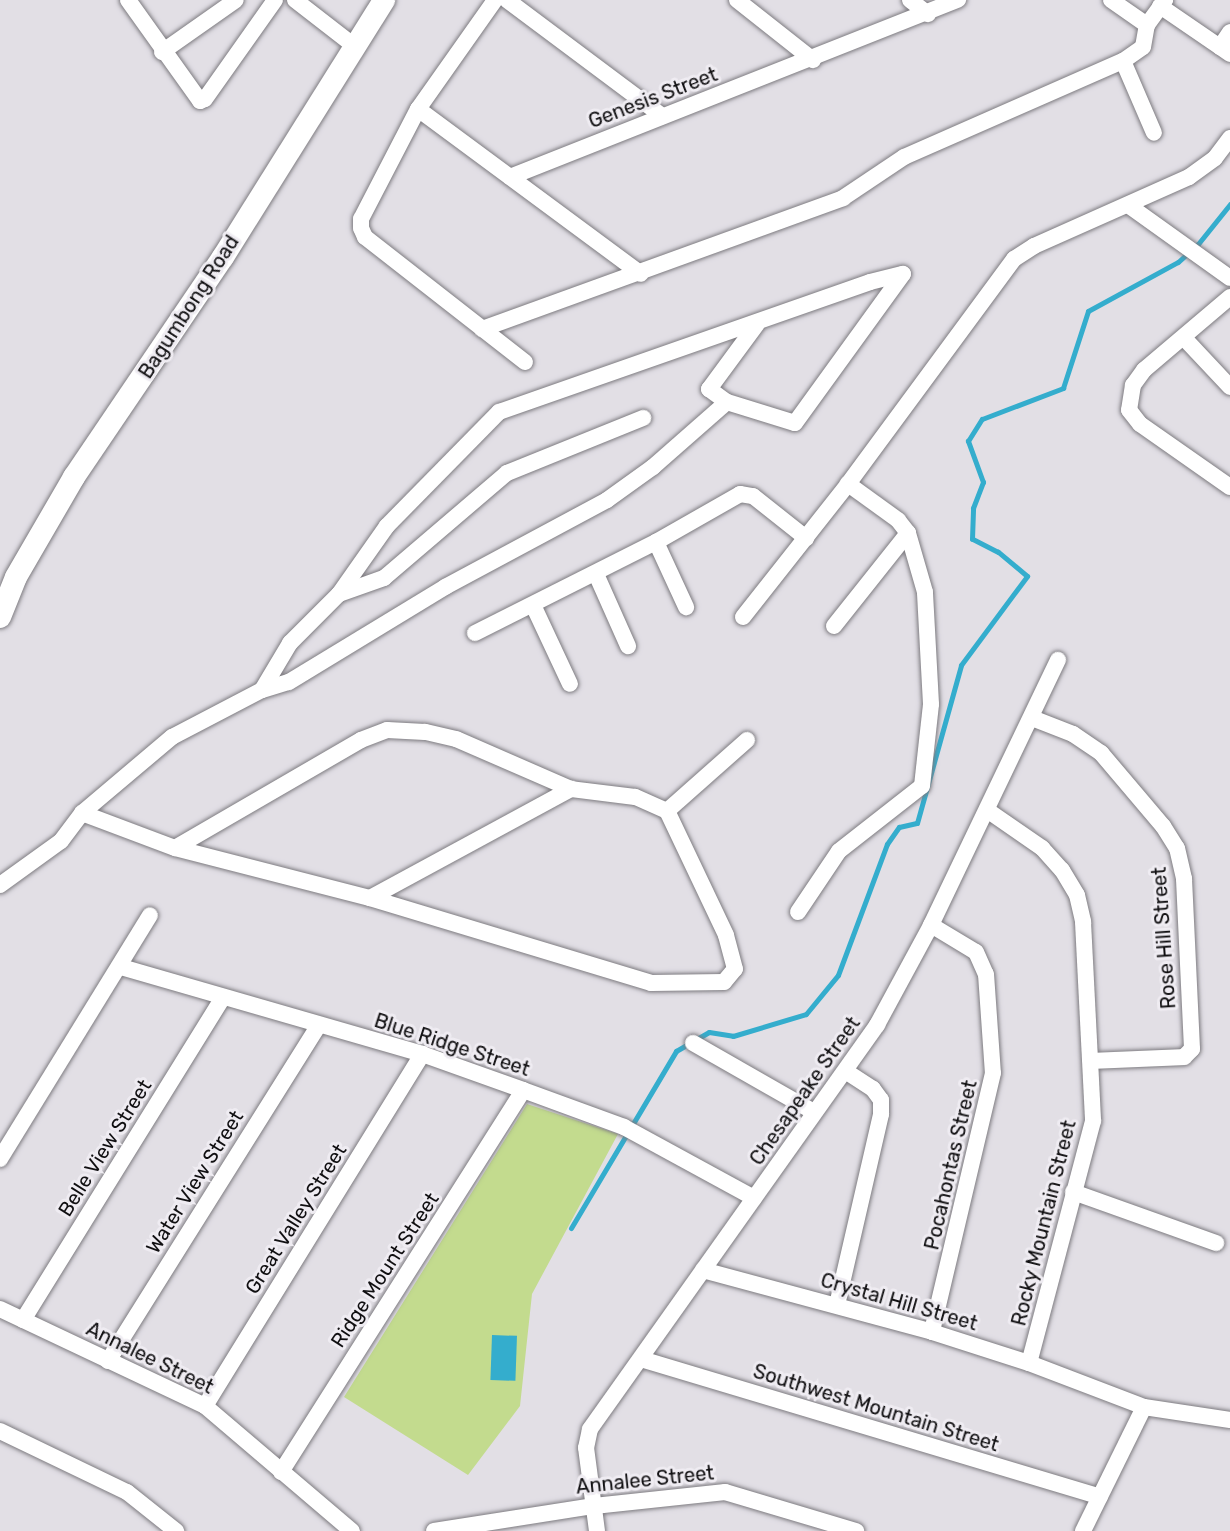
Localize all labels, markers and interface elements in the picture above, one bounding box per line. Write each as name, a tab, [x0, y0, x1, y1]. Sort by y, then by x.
street label: Genesis Street	[585, 62, 721, 134]
street label: Bagumbong Road	[134, 231, 244, 383]
street label: Rose Hill Street	[1147, 866, 1181, 1010]
street label: Blue Ridge Street	[371, 1009, 533, 1081]
street label: Chesapeake Street	[745, 1012, 865, 1170]
street label: Belle View Street	[53, 1075, 157, 1221]
street label: Pocahontas Street	[920, 1078, 982, 1252]
street label: Water View Street	[141, 1105, 249, 1259]
street label: Rocky Mountain Street	[1007, 1117, 1081, 1329]
street label: Great Valley Street	[240, 1139, 352, 1299]
street label: Ridge Mount Street	[326, 1188, 444, 1352]
street label: Crystal Hill Street	[818, 1268, 980, 1336]
street label: Annalee Street	[82, 1317, 218, 1399]
street label: Southwest Mountain Street	[750, 1359, 1002, 1457]
street label: Annalee Street	[575, 1461, 715, 1499]

